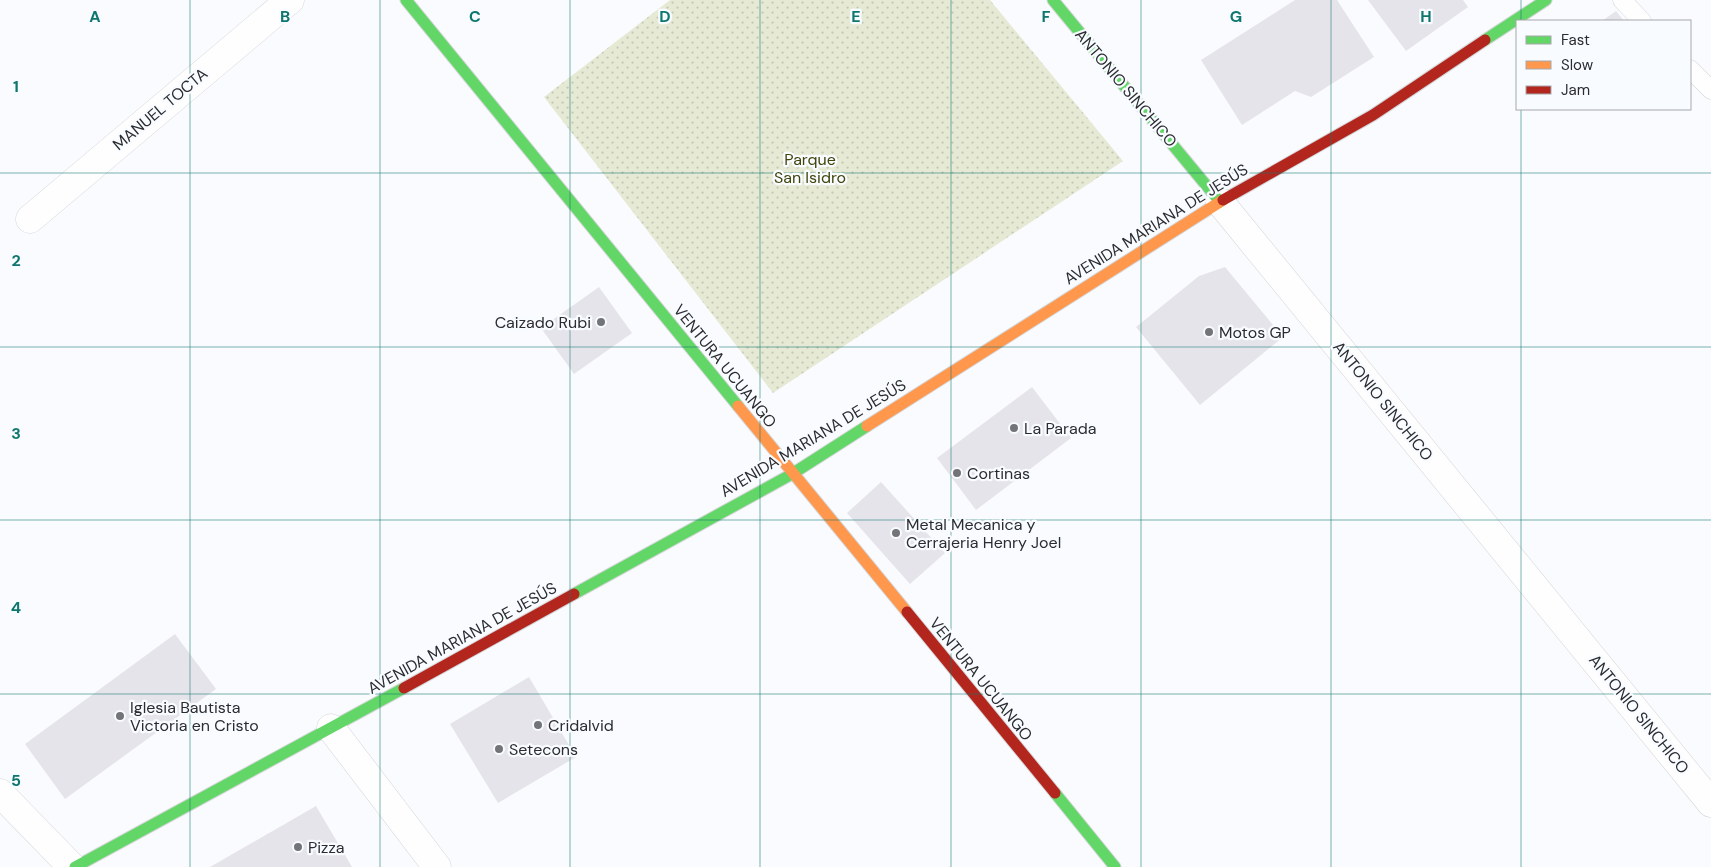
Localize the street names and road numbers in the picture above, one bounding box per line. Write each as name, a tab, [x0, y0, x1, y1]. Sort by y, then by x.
street label: ANTONIO SINCHICO	[1070, 25, 1182, 151]
street label: MANUEL TOCTA	[108, 63, 212, 155]
street label: AVENIDA MARIANA DE JESÚS	[1060, 159, 1252, 289]
street label: VENTURA UCUANGO	[669, 300, 781, 432]
street label: ANTONIO SINCHICO	[1328, 337, 1438, 465]
street label: AVENIDA MARIANA DE JESÚS	[716, 374, 910, 502]
street label: AVENIDA MARIANA DE JESÚS	[364, 577, 560, 699]
street label: VENTURA UCUANGO	[925, 613, 1037, 745]
street label: ANTONIO SINCHICO	[1584, 650, 1694, 778]

